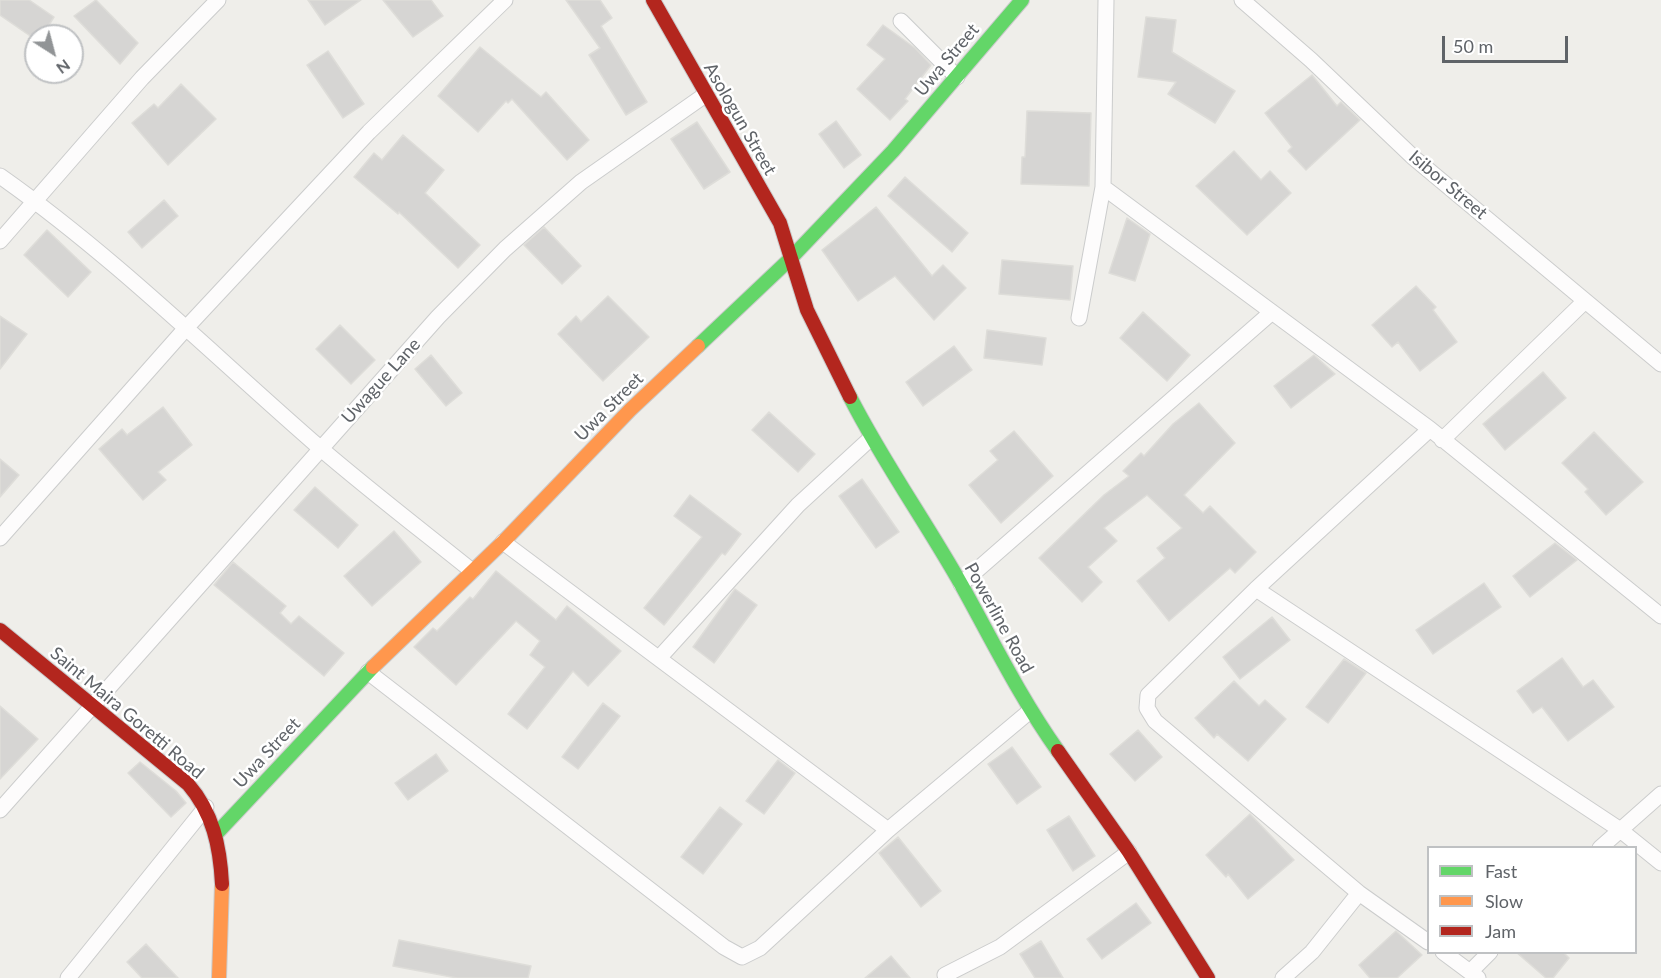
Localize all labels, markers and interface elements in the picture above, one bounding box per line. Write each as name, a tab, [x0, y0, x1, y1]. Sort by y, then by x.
street label: Uwa Street	[910, 19, 984, 101]
north arrow	[24, 24, 84, 84]
scale bar	[1445, 24, 1571, 62]
text: 50 m	[1453, 35, 1493, 57]
text: N	[53, 56, 74, 79]
street label: Asologun Street	[699, 59, 781, 179]
street label: Isibor Street	[1404, 146, 1492, 224]
street label: Uwague Lane	[337, 334, 425, 428]
street label: Uwa Street	[570, 368, 648, 446]
street label: Powerline Road	[960, 559, 1038, 677]
street label: Saint Maira Goretti Road	[46, 642, 208, 784]
street label: Uwa Street	[229, 713, 305, 793]
legend	[1427, 846, 1637, 954]
text: Fast	[1485, 860, 1517, 882]
text: Slow	[1485, 890, 1523, 912]
text: Jam	[1485, 920, 1516, 942]

